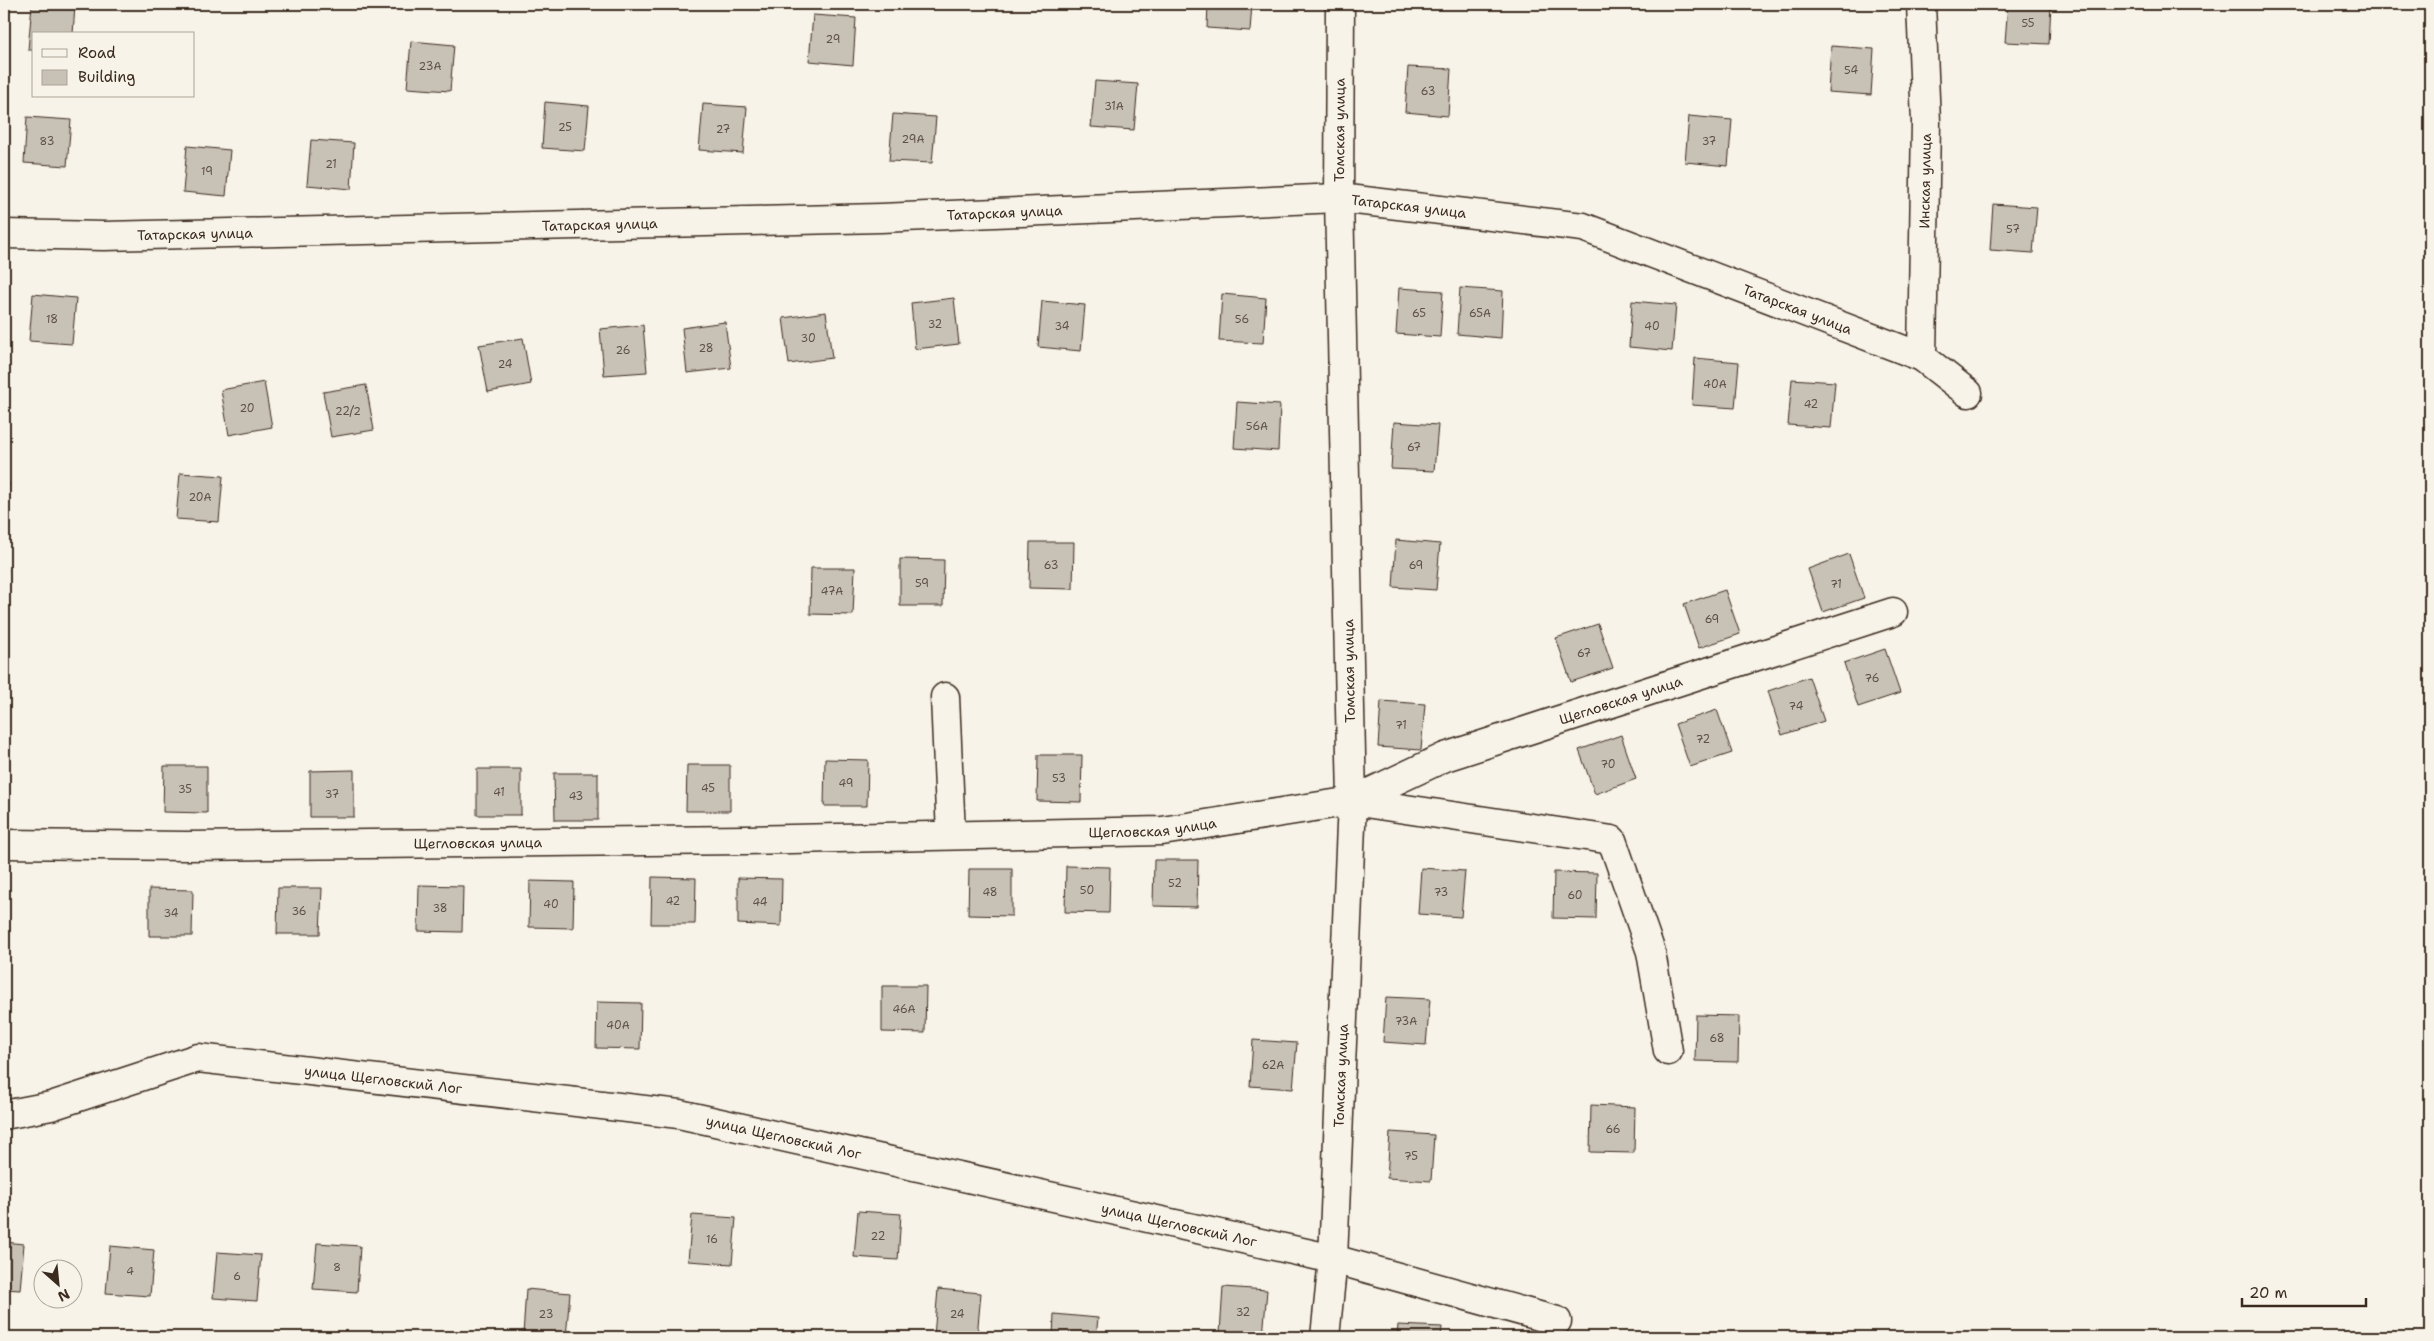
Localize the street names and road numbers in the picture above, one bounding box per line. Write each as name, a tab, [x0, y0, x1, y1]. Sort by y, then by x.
street label: Томская улица	[1330, 78, 1349, 182]
street label: Инская улица	[1915, 133, 1935, 229]
street label: Татарская улица	[1350, 191, 1468, 222]
street label: Татарская улица	[946, 201, 1063, 224]
street label: Татарская улица	[542, 214, 658, 235]
street label: Татарская улица	[137, 224, 253, 244]
street label: Татарская улица	[1740, 280, 1855, 338]
street label: Томская улица	[1339, 619, 1359, 723]
street label: Щегловская улица	[1557, 672, 1685, 728]
street label: Щегловская улица	[1089, 813, 1218, 842]
street label: Щегловская улица	[414, 833, 542, 853]
street label: Томская улица	[1329, 1023, 1352, 1128]
street label: улица Щегловский Лог	[303, 1061, 464, 1098]
street label: улица Щегловский Лог	[704, 1111, 864, 1163]
street label: улица Щегловский Лог	[1100, 1199, 1259, 1251]

